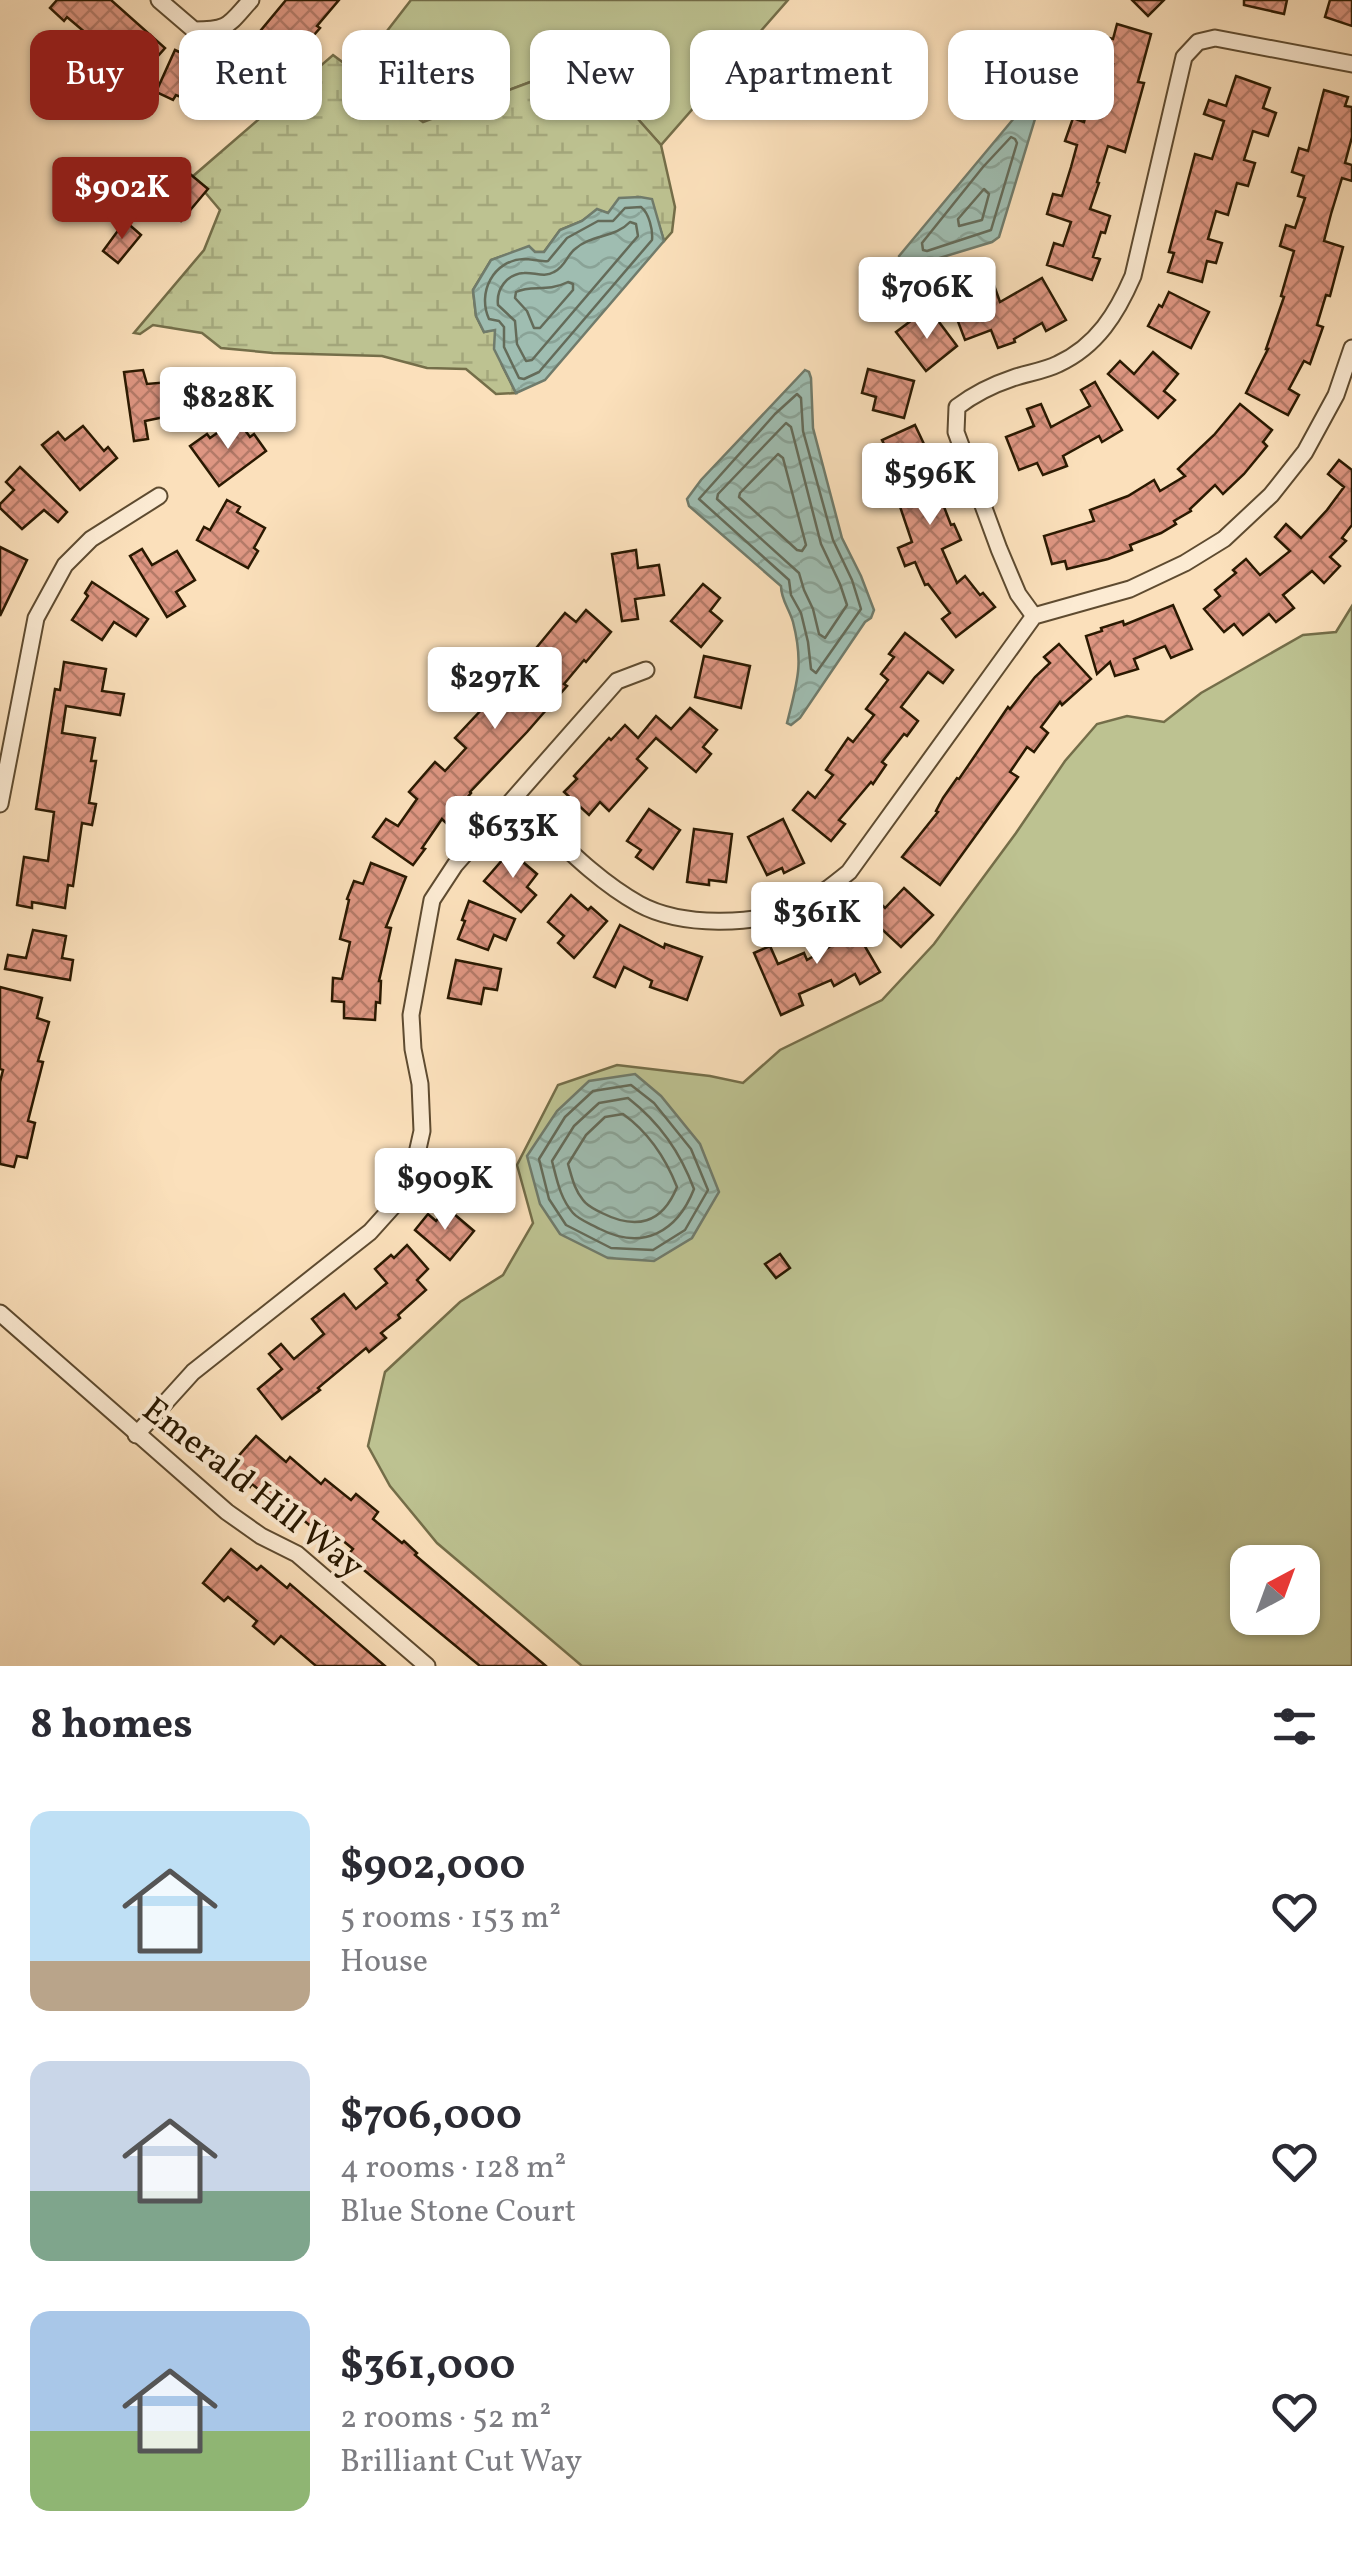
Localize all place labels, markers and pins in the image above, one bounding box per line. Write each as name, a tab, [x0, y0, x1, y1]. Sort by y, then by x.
pin: $902K	[52, 157, 192, 242]
pin: $706K	[857, 257, 997, 342]
pin: $828K	[158, 367, 298, 452]
pin: $596K	[860, 443, 1000, 528]
pin: $297K	[425, 647, 565, 732]
pin: $633K	[443, 796, 583, 881]
pin: $361K	[747, 882, 887, 967]
pin: $909K	[375, 1148, 515, 1233]

